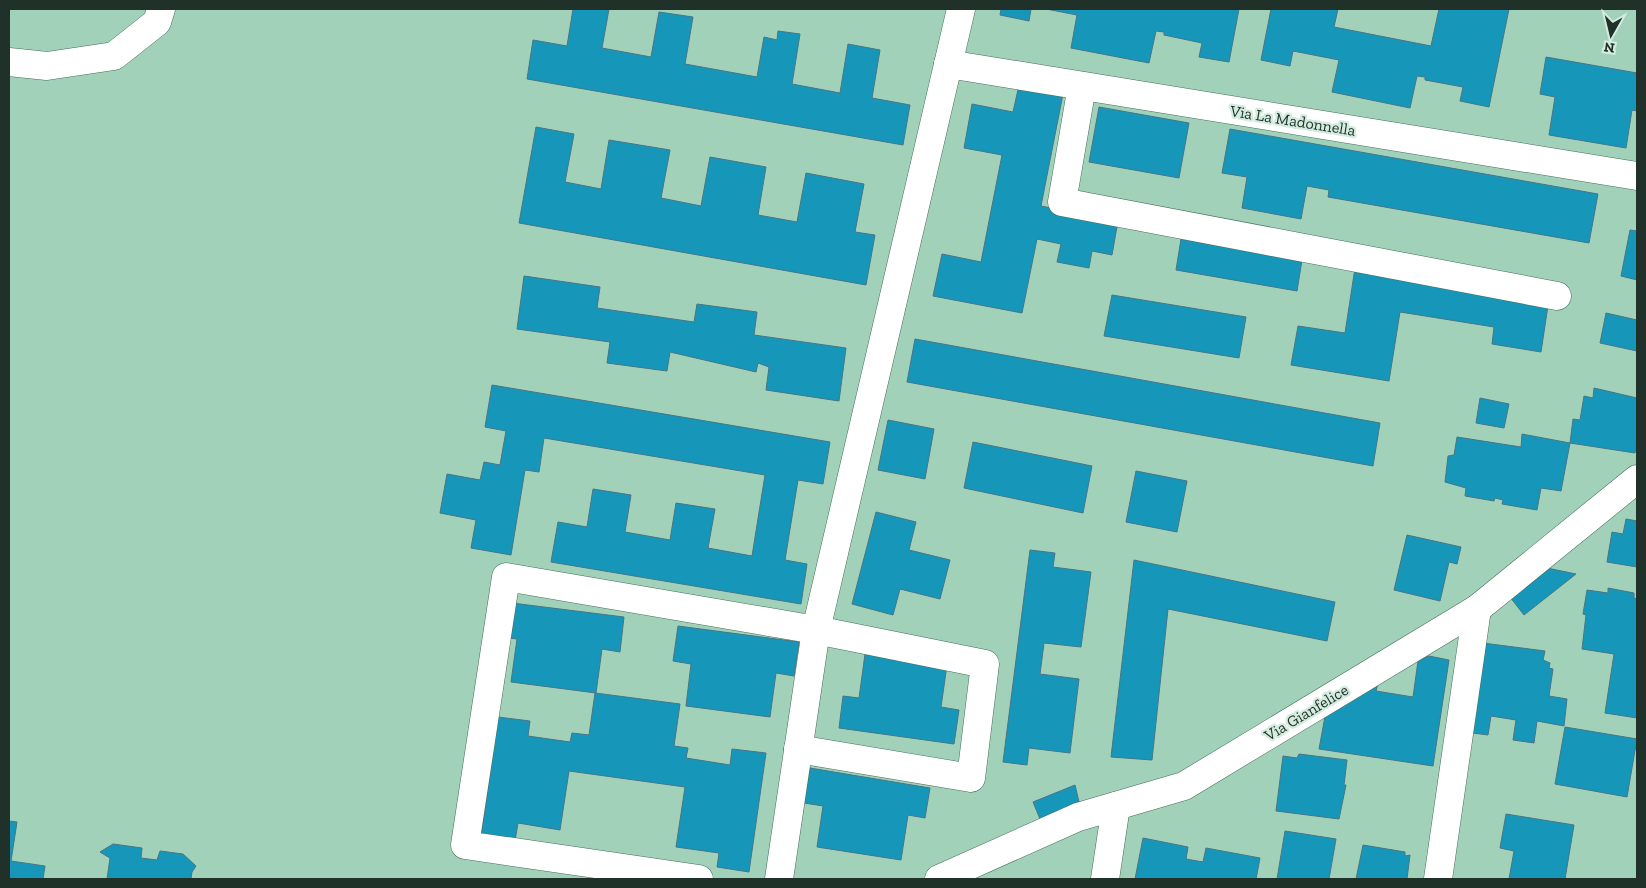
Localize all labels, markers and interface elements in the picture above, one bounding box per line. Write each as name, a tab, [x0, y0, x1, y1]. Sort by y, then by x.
north arrow	[1586, 10, 1636, 60]
text: N	[1602, 38, 1616, 57]
street label: Via La Madonnella	[1228, 101, 1357, 140]
street label: Via Gianfelice	[1260, 680, 1352, 745]

